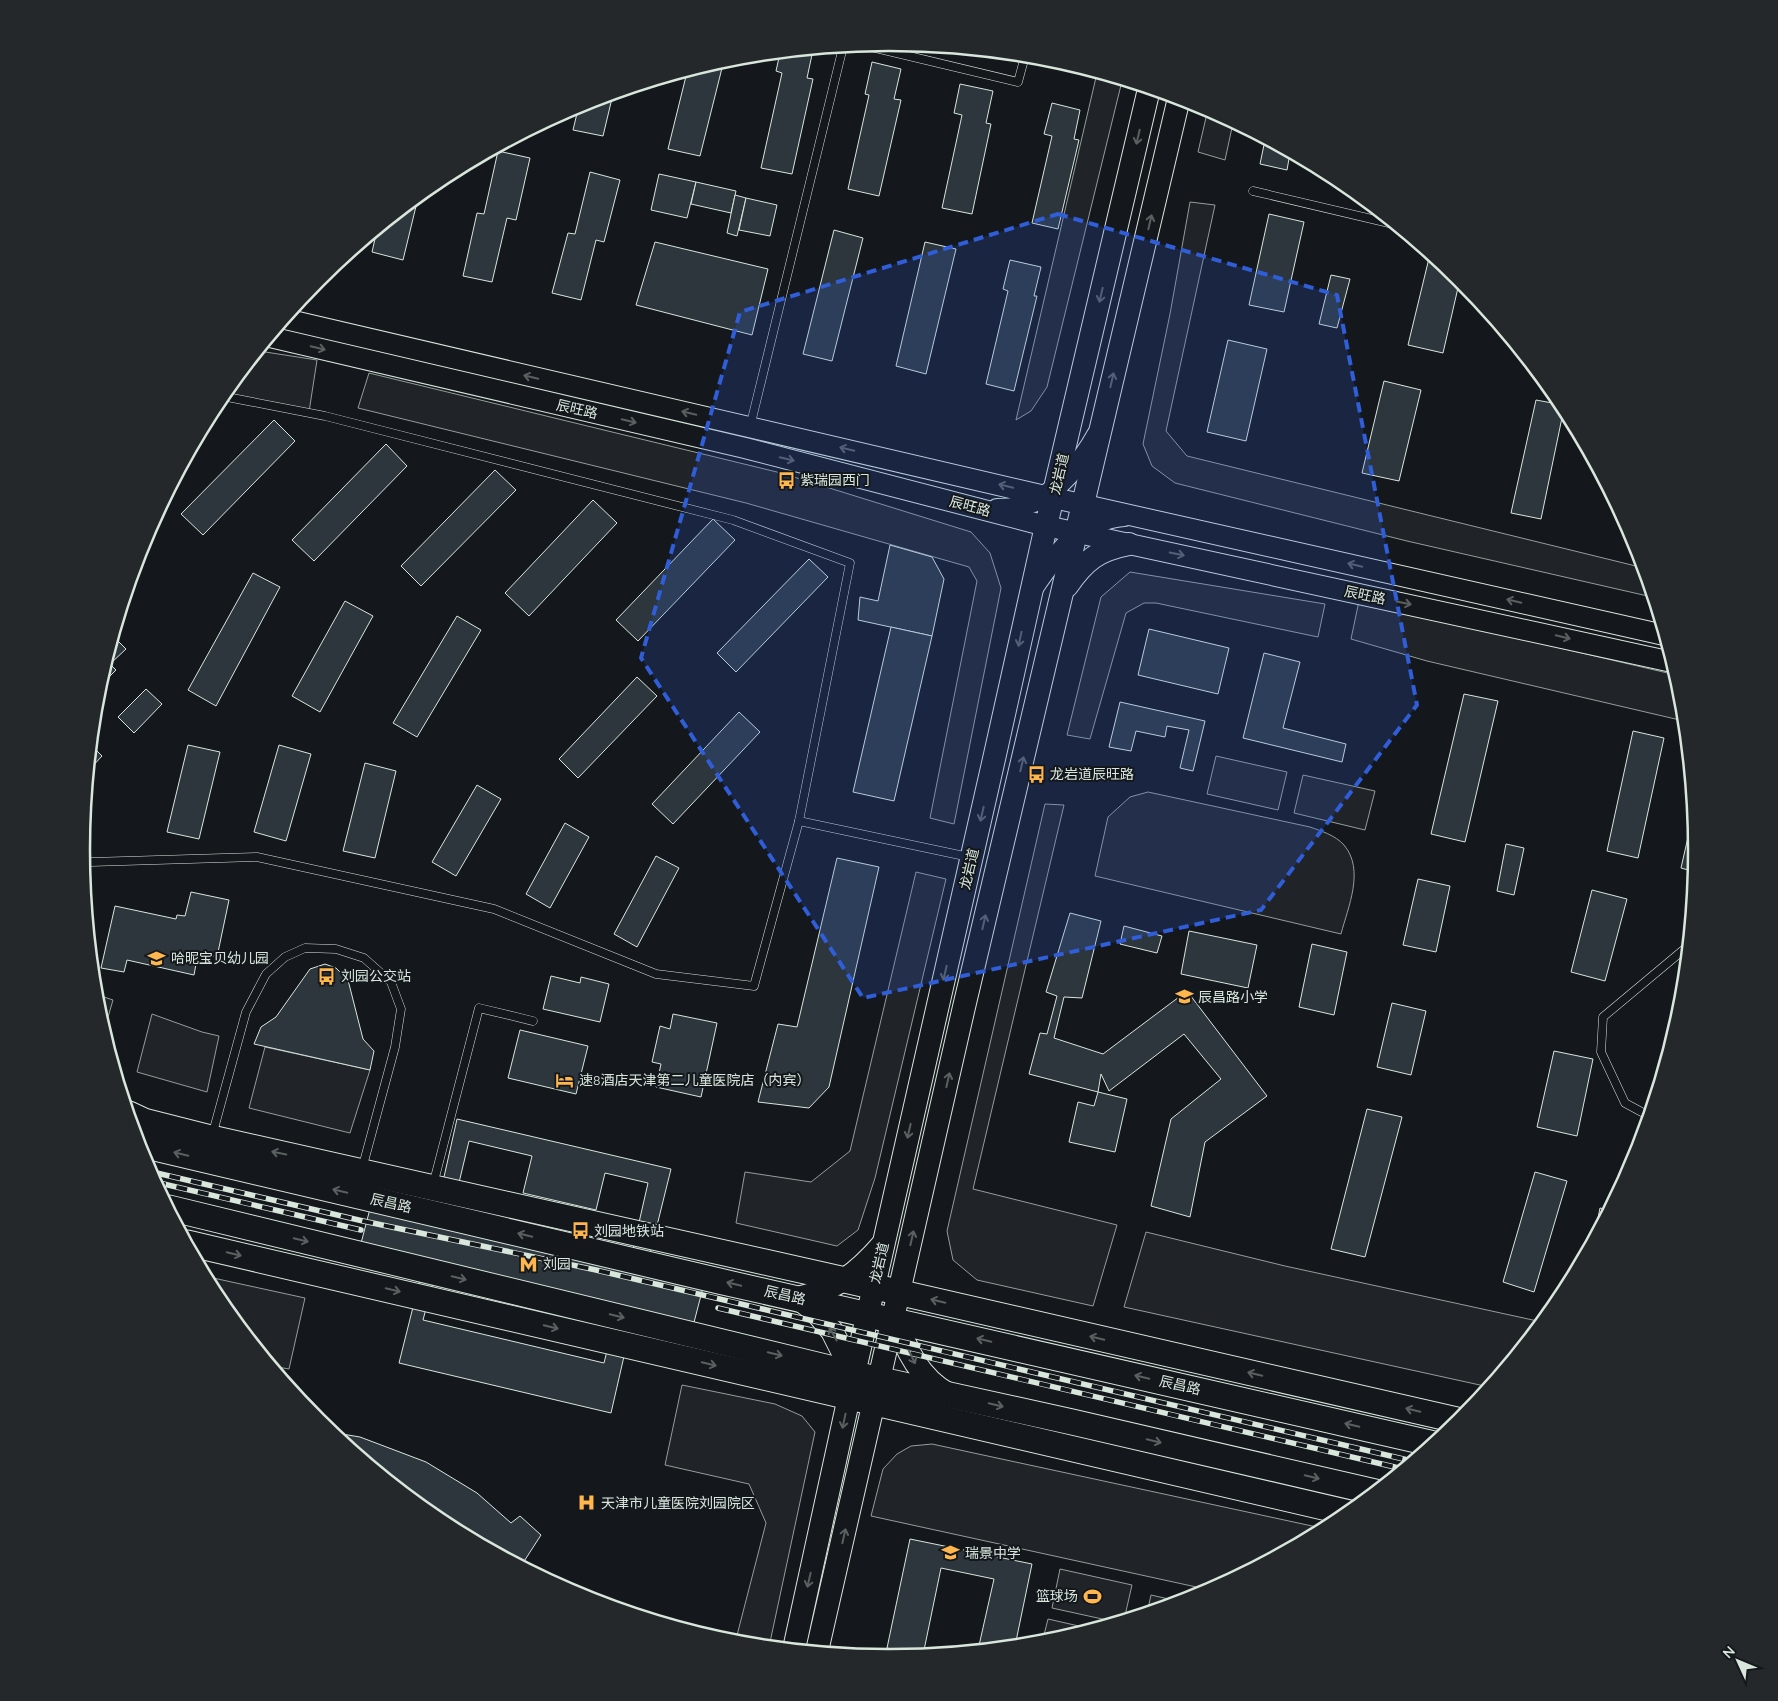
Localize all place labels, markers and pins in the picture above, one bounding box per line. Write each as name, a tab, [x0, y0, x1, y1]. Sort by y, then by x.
bus stop icon: 紫瑞园西门	[776, 470, 796, 490]
place label: 紫瑞园西门	[800, 471, 870, 489]
bus stop icon: 龙岩道辰旺路	[1026, 764, 1046, 784]
place label: 龙岩道辰旺路	[1050, 765, 1134, 783]
school or university icon: 哈昵宝贝幼儿园	[147, 948, 167, 968]
place label: 哈昵宝贝幼儿园	[171, 949, 269, 967]
bus stop icon: 刘园公交站	[317, 966, 337, 986]
place label: 刘园公交站	[341, 967, 411, 985]
school or university icon: 辰昌路小学	[1174, 987, 1194, 1007]
place label: 辰昌路小学	[1198, 988, 1268, 1006]
hotel icon: 速8酒店天津第二儿童医院店（内宾）	[555, 1070, 575, 1090]
place label: 速8酒店天津第二儿童医院店（内宾）	[579, 1071, 811, 1089]
bus stop icon: 刘园地铁站	[570, 1221, 590, 1241]
place label: 刘园地铁站	[594, 1222, 664, 1240]
metro station icon: 刘园	[519, 1254, 539, 1274]
place label: 刘园	[543, 1255, 571, 1273]
hospital icon: 天津市儿童医院刘园院区	[577, 1493, 597, 1513]
place label: 天津市儿童医院刘园院区	[601, 1494, 755, 1512]
school or university icon: 瑞景中学	[941, 1543, 961, 1563]
place label: 瑞景中学	[965, 1544, 1021, 1562]
sports icon: 篮球场	[1082, 1586, 1102, 1606]
place label: 篮球场	[1036, 1587, 1078, 1605]

